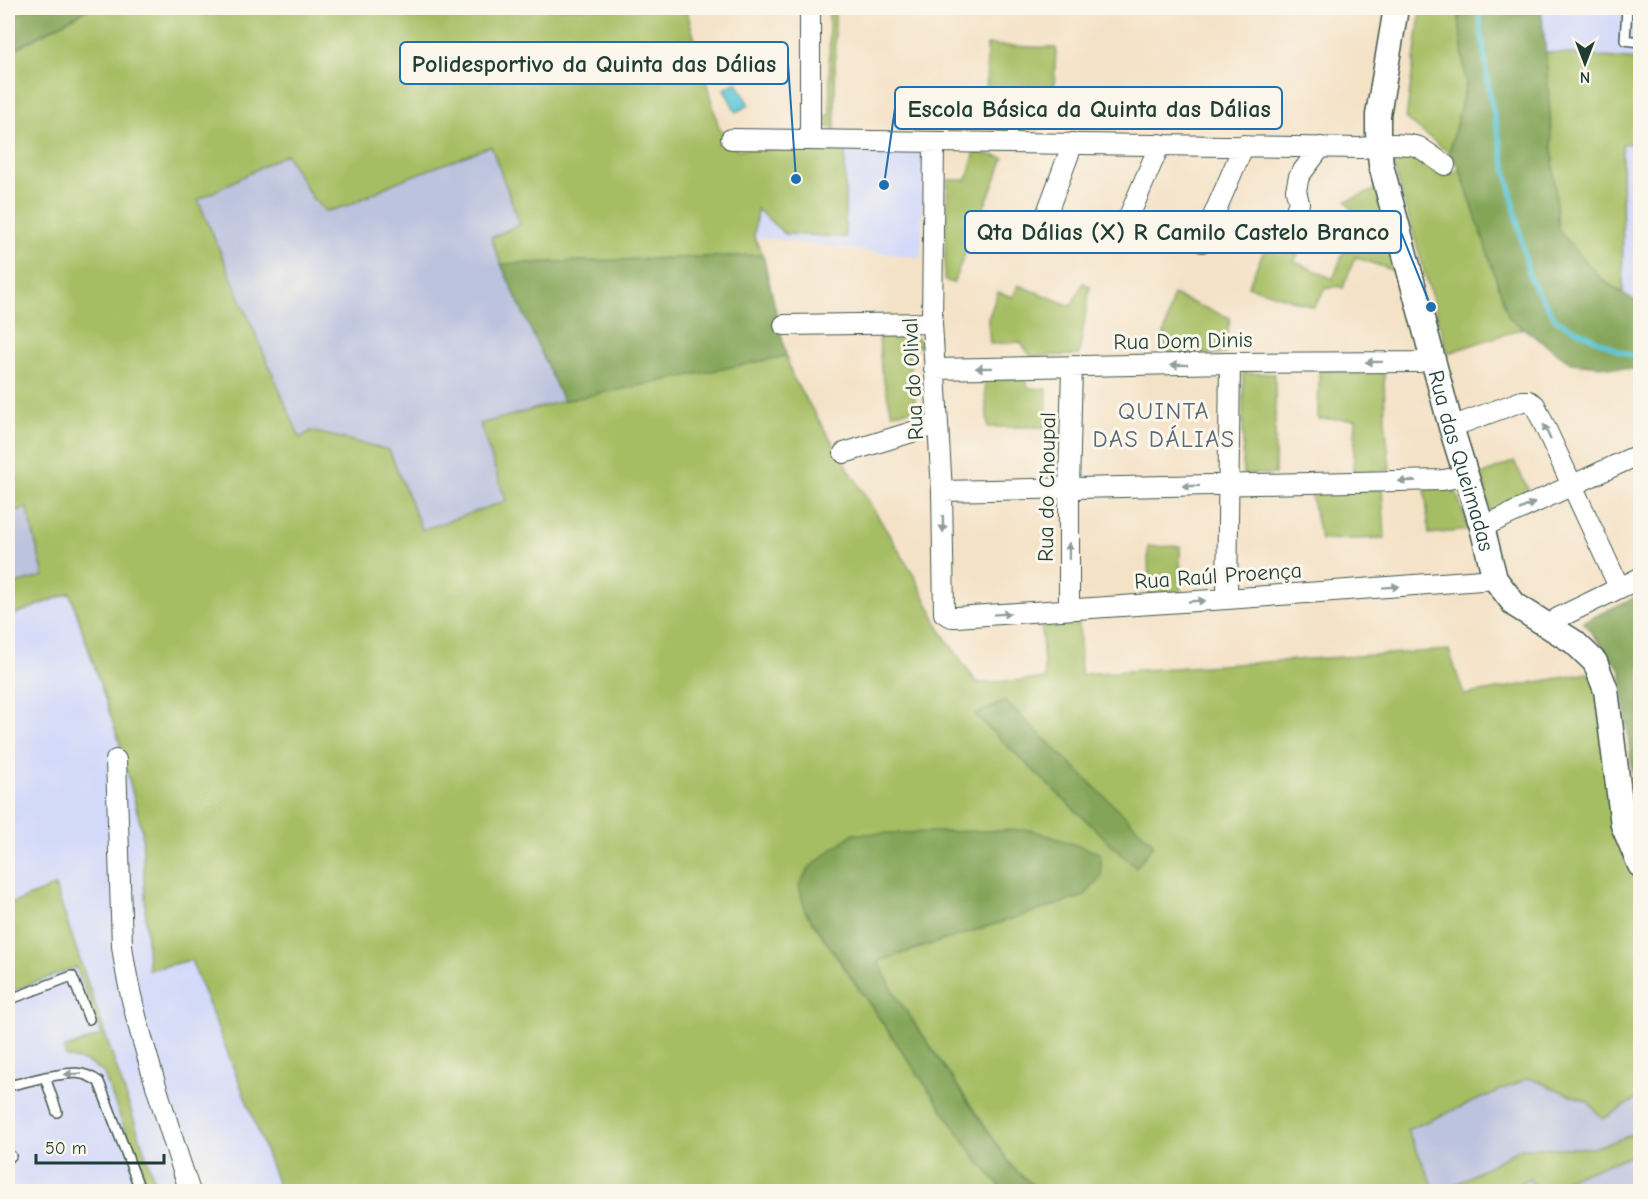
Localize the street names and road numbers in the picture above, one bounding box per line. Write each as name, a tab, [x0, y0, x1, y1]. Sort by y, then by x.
street label: Rua do Olival	[897, 317, 929, 441]
street label: Rua Dom Dinis	[1113, 327, 1253, 355]
street label: Rua das Queimadas	[1422, 367, 1499, 554]
street label: Rua do Choupal	[1033, 412, 1061, 562]
street label: Rua Raúl Proença	[1133, 557, 1303, 595]

